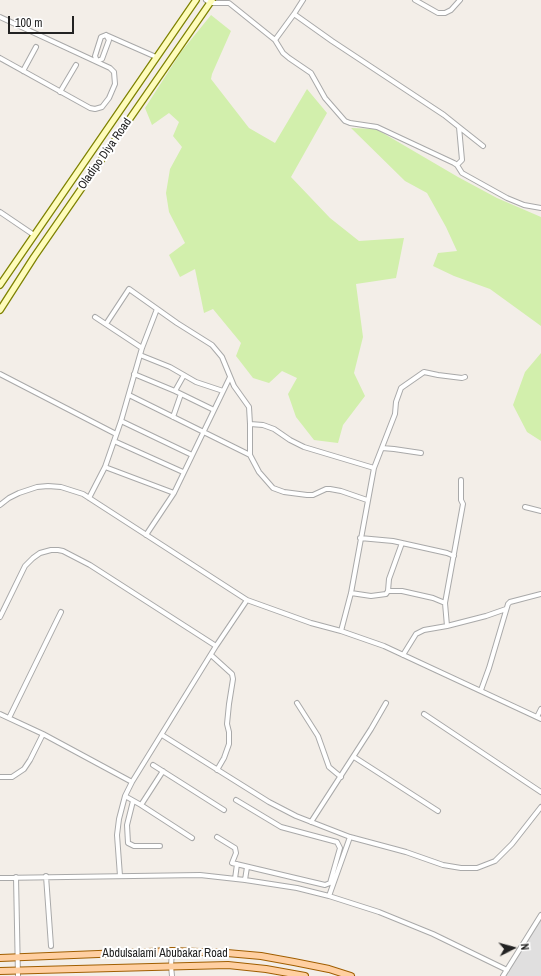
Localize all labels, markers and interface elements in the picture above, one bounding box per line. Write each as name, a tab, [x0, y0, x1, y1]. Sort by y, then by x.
scale bar	[10, 8, 76, 34]
text: 100 m	[15, 15, 42, 31]
street label: Oladipo Diya Road	[75, 116, 135, 192]
north arrow	[493, 928, 533, 968]
text: N	[518, 943, 532, 951]
street label: Abdulsalami Abubakar Road	[102, 947, 228, 961]

